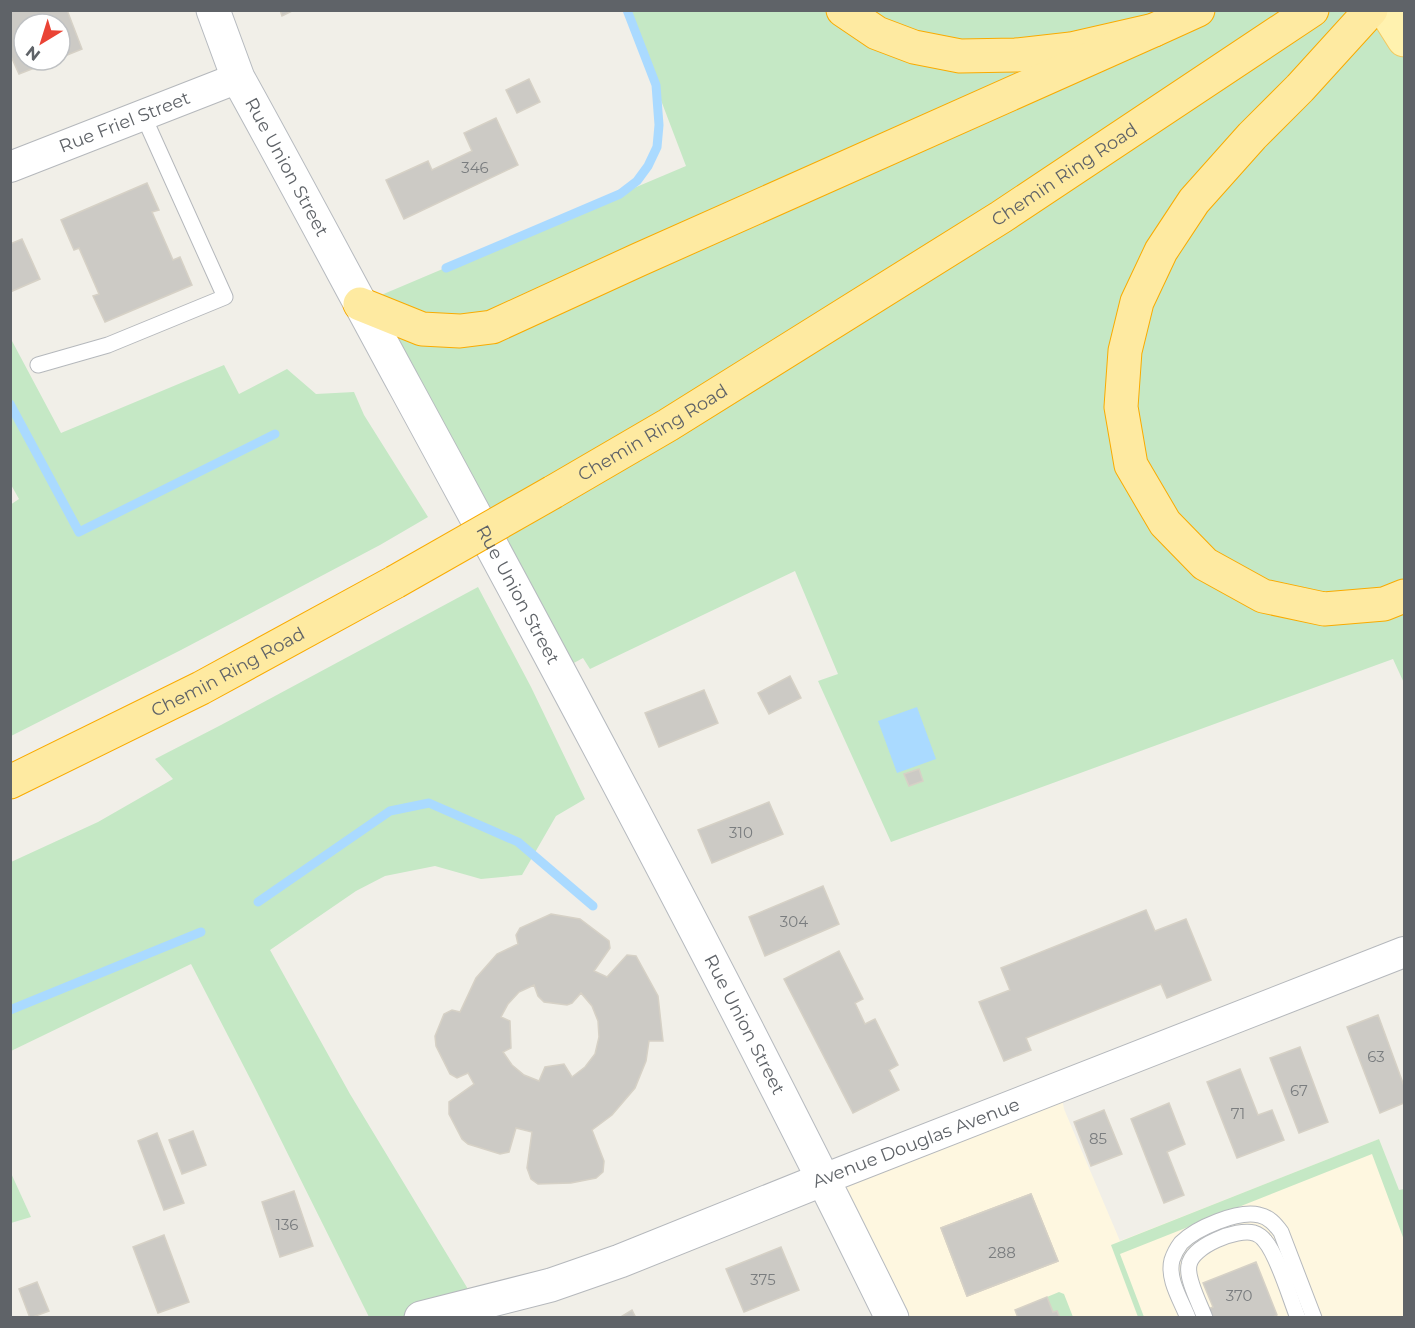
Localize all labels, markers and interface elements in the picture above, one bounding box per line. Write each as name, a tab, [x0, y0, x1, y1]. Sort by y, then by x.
north arrow	[12, 12, 72, 72]
text: N	[22, 42, 44, 65]
street label: Rue Friel Street	[56, 87, 193, 158]
street label: Rue Union Street	[240, 94, 333, 240]
street label: Chemin Ring Road	[987, 118, 1142, 231]
house number: 346	[461, 158, 489, 177]
street label: Chemin Ring Road	[574, 379, 732, 486]
street label: Rue Union Street	[471, 521, 564, 668]
street label: Chemin Ring Road	[147, 622, 309, 722]
house number: 310	[729, 823, 753, 842]
house number: 304	[780, 912, 808, 931]
street label: Rue Union Street	[699, 951, 789, 1098]
house number: 63	[1367, 1047, 1385, 1066]
house number: 67	[1290, 1081, 1308, 1100]
street label: Avenue Douglas Avenue	[809, 1093, 1023, 1193]
house number: 71	[1231, 1104, 1245, 1123]
house number: 85	[1089, 1129, 1107, 1148]
house number: 136	[275, 1215, 299, 1234]
house number: 288	[988, 1243, 1016, 1262]
house number: 375	[750, 1270, 776, 1289]
house number: 370	[1226, 1286, 1252, 1305]

